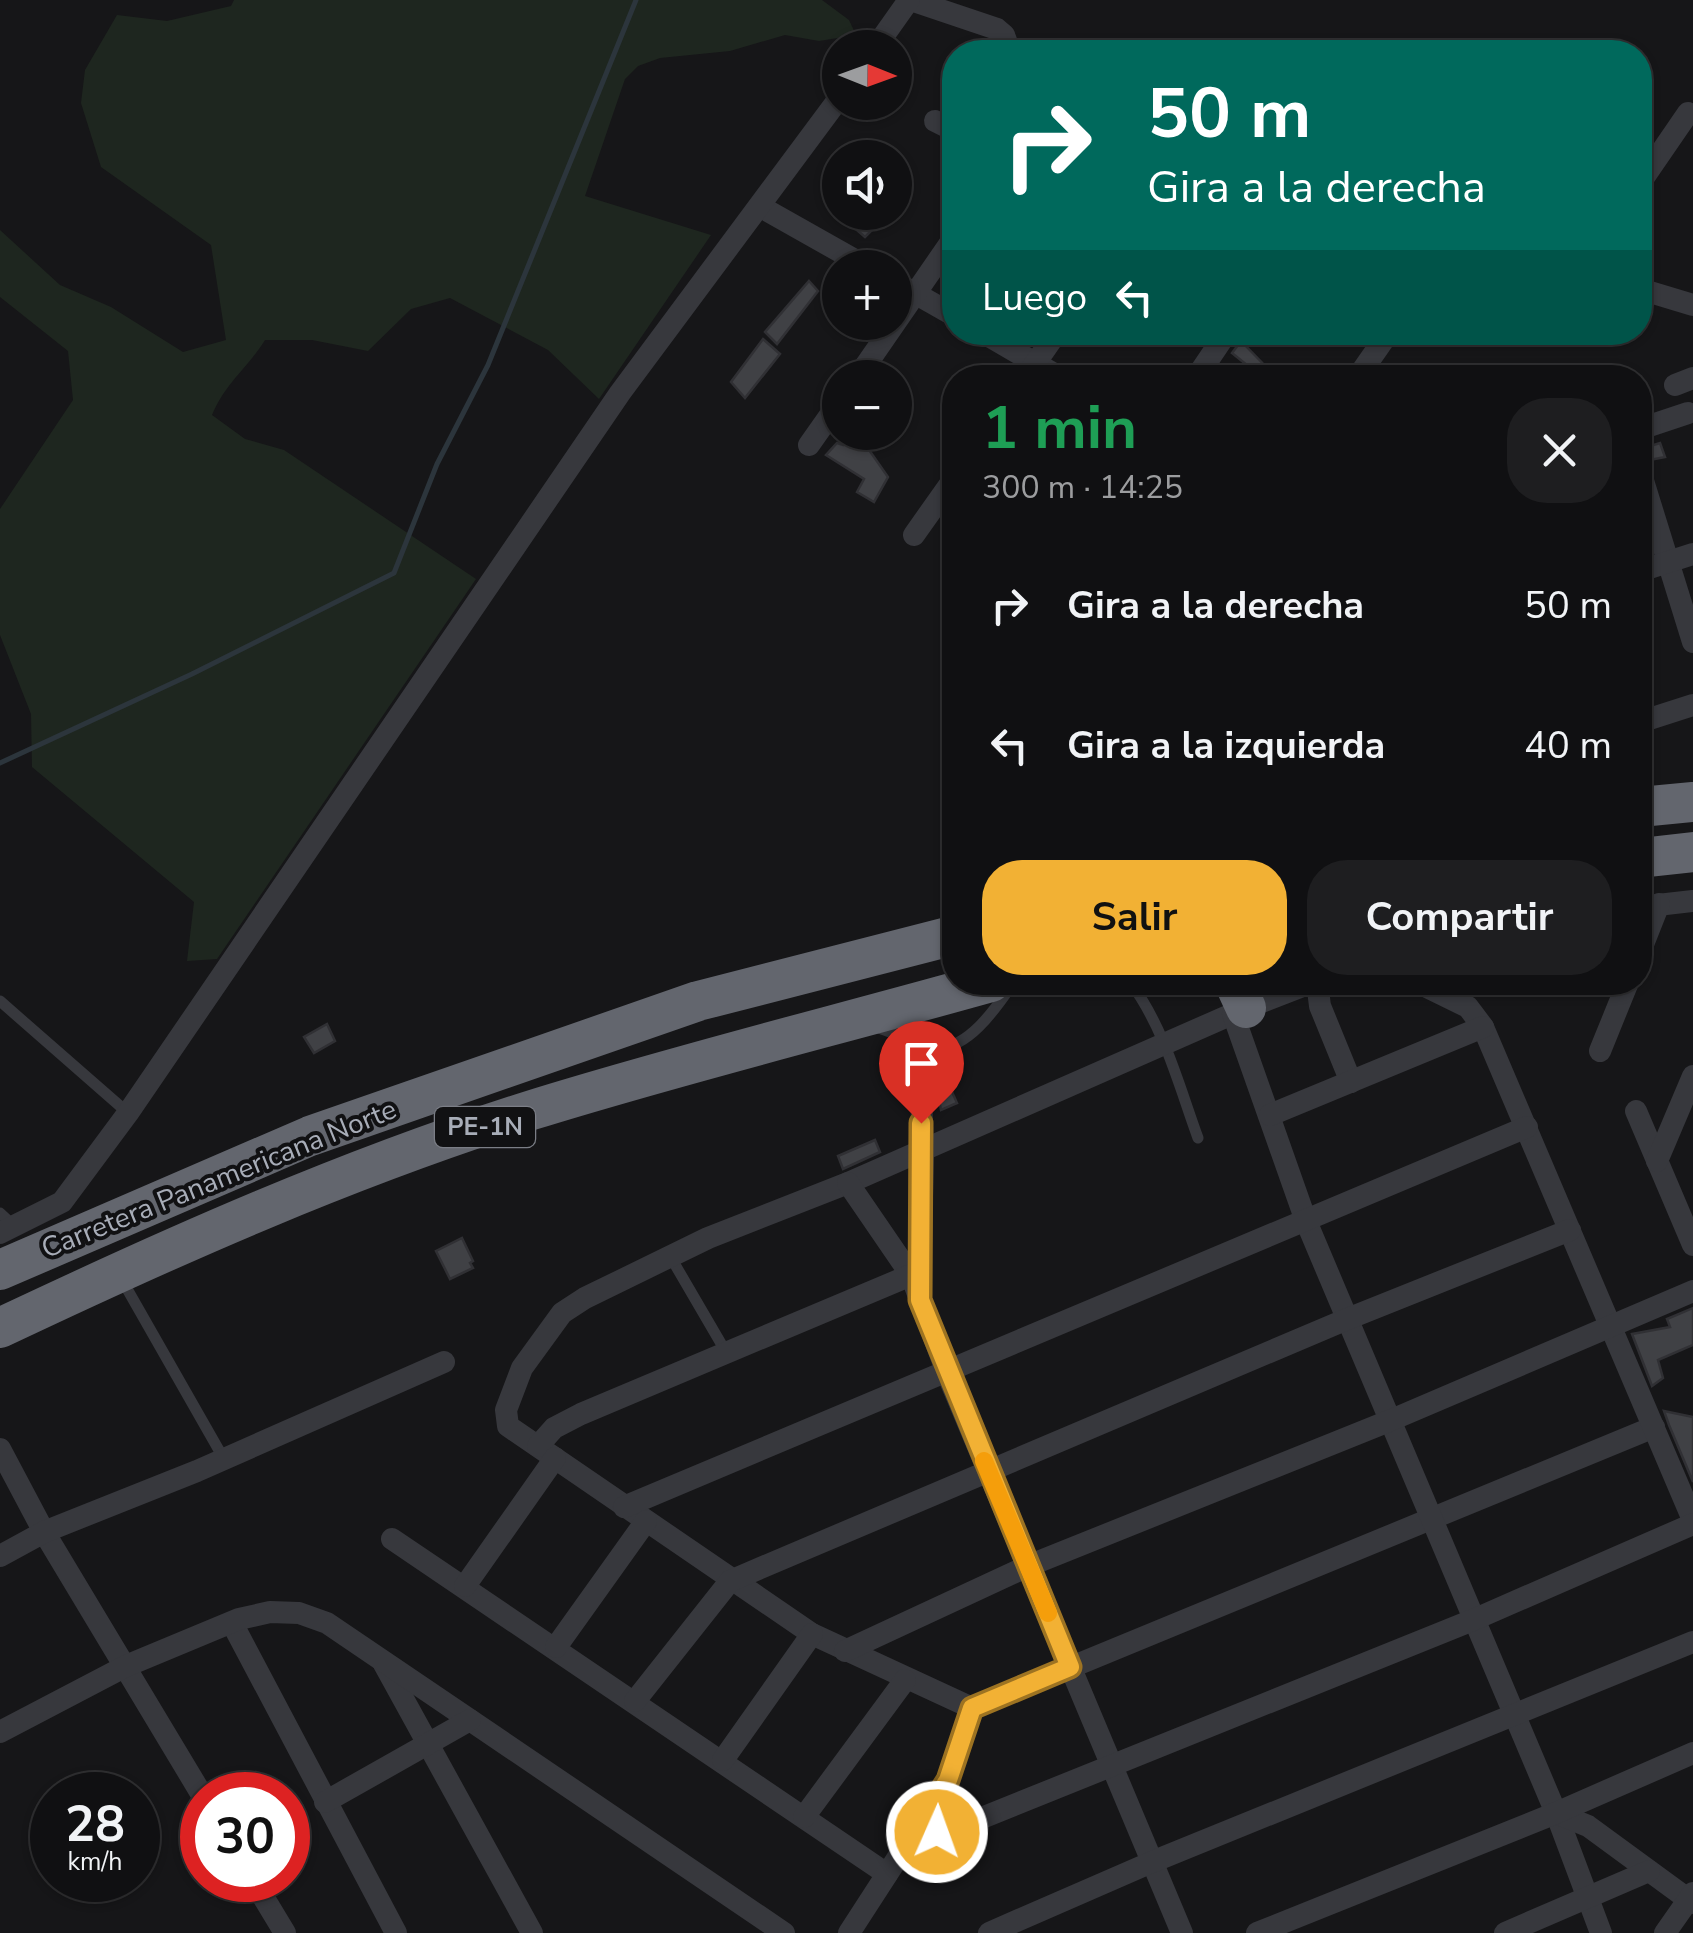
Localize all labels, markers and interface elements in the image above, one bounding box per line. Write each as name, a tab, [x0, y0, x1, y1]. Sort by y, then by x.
north arrow	[822, 30, 912, 120]
map controls	[822, 30, 912, 450]
text: 50 m	[1147, 66, 1311, 162]
icon: right	[982, 80, 1112, 210]
button: sound	[822, 140, 912, 230]
text: Gira a la derecha	[1147, 157, 1486, 218]
button: +	[822, 250, 912, 340]
icon: left	[1107, 270, 1162, 325]
text: Luego	[982, 272, 1087, 323]
button: −	[822, 360, 912, 450]
text: 1 min	[982, 387, 1137, 469]
button: close	[1507, 398, 1612, 503]
text: 300 m · 14:25	[982, 466, 1183, 509]
icon: right	[982, 578, 1037, 633]
text: Gira a la derecha	[1067, 580, 1364, 631]
text: 50 m	[1524, 580, 1612, 631]
icon: left	[982, 718, 1037, 773]
text: Gira a la izquierda	[1067, 720, 1385, 771]
text: 40 m	[1524, 720, 1612, 771]
button: Salir	[982, 860, 1287, 975]
button: Compartir	[1307, 860, 1612, 975]
pin	[879, 1021, 964, 1124]
icon: arrive	[894, 1036, 949, 1091]
street label: Carretera Panamericana Norte	[36, 1090, 402, 1268]
road number: PE-1N	[435, 1107, 535, 1147]
speed limit sign: 30	[180, 1772, 310, 1902]
position arrow	[885, 1780, 989, 1884]
text: 28	[65, 1790, 125, 1859]
text: km/h	[67, 1845, 123, 1879]

